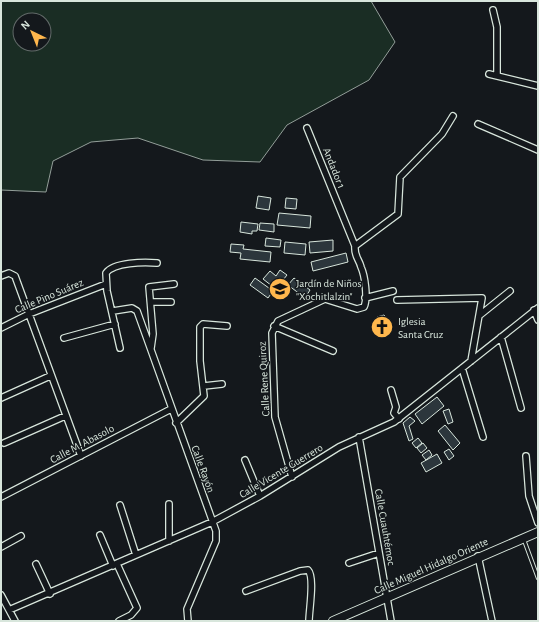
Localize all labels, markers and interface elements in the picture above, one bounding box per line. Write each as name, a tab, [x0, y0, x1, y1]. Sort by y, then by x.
north arrow	[12, 12, 52, 52]
text: N	[19, 18, 32, 32]
street label: Andador 1	[321, 146, 347, 190]
street label: Calle Pino Suárez	[13, 276, 85, 315]
school or university icon: Jardín de Niños "Xochitlalzin"	[267, 276, 293, 302]
place label: Jardín de Niños "Xochitlalzin"	[296, 278, 361, 302]
church icon: Iglesia Santa Cruz	[369, 314, 395, 340]
place label: Iglesia Santa Cruz	[398, 316, 444, 340]
street label: Calle Rene Quiroz	[257, 341, 271, 417]
street label: Calle M. Abasolo	[48, 423, 116, 465]
street label: Calle Vicente Guerrero	[237, 442, 325, 500]
street label: Calle Rayón	[189, 444, 217, 494]
street label: Calle Cuauhtémoc	[373, 488, 397, 567]
street label: Calle Miguel Hidalgo Oriente	[372, 536, 490, 596]

